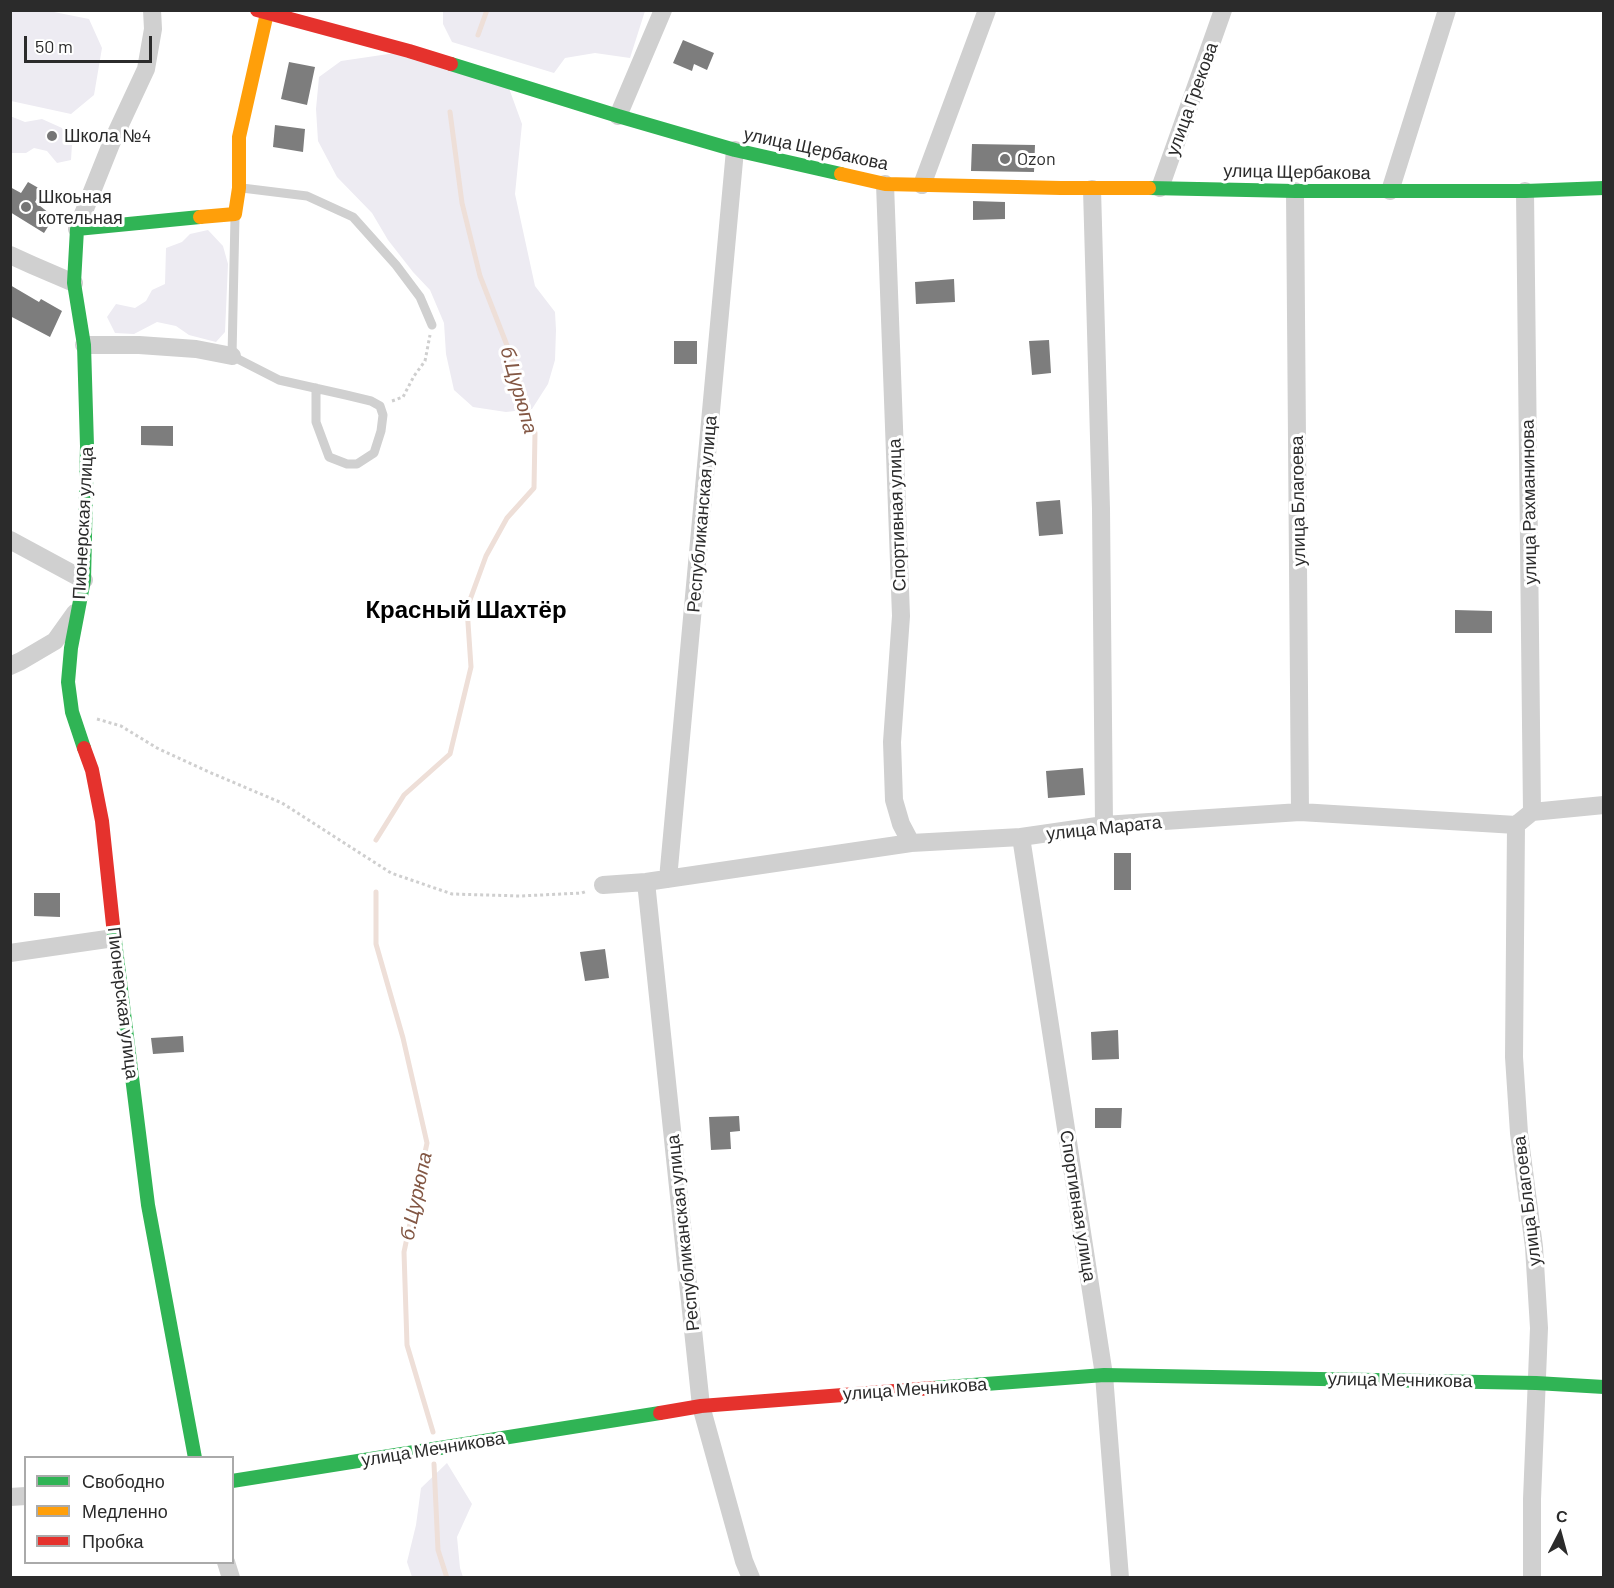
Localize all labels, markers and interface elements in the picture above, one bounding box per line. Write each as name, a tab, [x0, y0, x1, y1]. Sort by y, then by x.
scale bar	[27, 24, 154, 62]
text: 50 m	[35, 35, 73, 57]
street label: улица Грекова	[1161, 39, 1223, 159]
street label: улица Щербакова	[742, 123, 890, 175]
place label: Школа №4	[64, 125, 152, 147]
marker: Школа №4	[45, 129, 59, 143]
place label: Ozon	[1017, 148, 1056, 170]
marker: Ozon	[998, 152, 1012, 166]
street label: улица Щербакова	[1223, 160, 1371, 184]
place label: Шкоьная котельная	[38, 186, 123, 228]
marker: Шкоьная котельная	[19, 200, 33, 214]
water label: б.Цурюпа	[495, 344, 543, 436]
street label: Республиканская улица	[683, 415, 721, 613]
street label: улица Рахманинова	[1517, 419, 1541, 585]
street label: улица Благоева	[1286, 435, 1310, 567]
street label: Спортивная улица	[884, 438, 910, 592]
street label: Пионерская улица	[68, 446, 98, 600]
district label: Красный Шахтёр	[365, 596, 567, 624]
street label: улица Марата	[1045, 811, 1163, 845]
street label: Пионерская улица	[103, 926, 143, 1080]
street label: Спортивная улица	[1055, 1129, 1101, 1283]
street label: Республиканская улица	[662, 1134, 704, 1332]
street label: улица Благоева	[1508, 1135, 1546, 1267]
water label: б.Цурюпа	[395, 1150, 437, 1242]
street label: улица Мечникова	[1328, 1368, 1472, 1392]
street label: улица Мечникова	[842, 1373, 988, 1405]
street label: улица Мечникова	[360, 1427, 506, 1471]
legend	[24, 1456, 234, 1564]
text: Свободно	[82, 1470, 165, 1492]
text: Медленно	[82, 1500, 168, 1522]
north arrow	[1530, 1504, 1590, 1564]
text: С	[1555, 1506, 1569, 1526]
text: Пробка	[82, 1530, 144, 1552]

